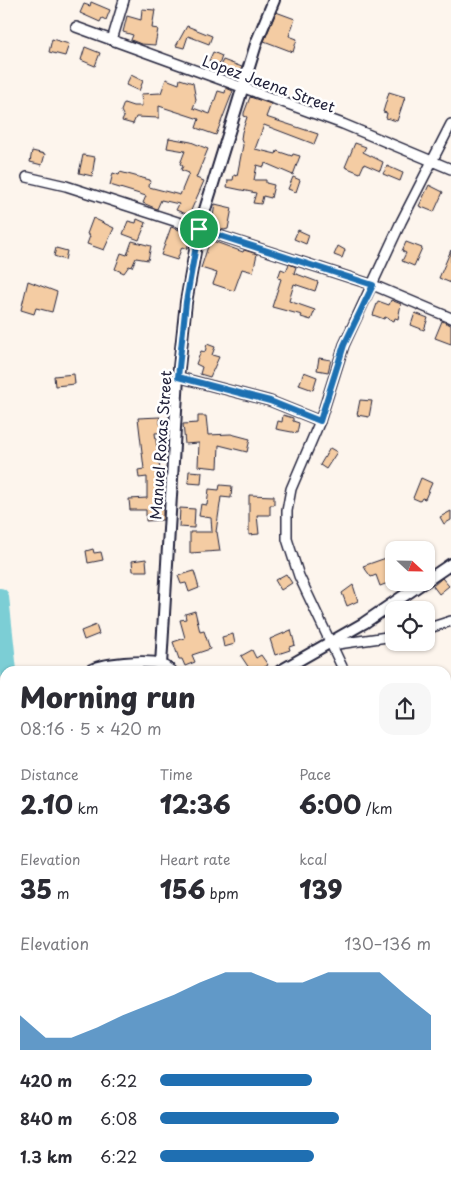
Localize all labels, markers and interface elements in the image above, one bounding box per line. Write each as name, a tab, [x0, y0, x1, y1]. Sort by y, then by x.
street label: Lopez Jaena Street	[199, 48, 339, 118]
pin	[178, 208, 220, 250]
icon: arrive	[185, 215, 213, 243]
street label: Manuel Roxas Street	[143, 370, 177, 520]
north arrow	[385, 541, 435, 591]
map controls	[385, 541, 435, 651]
button: locate	[385, 601, 435, 651]
text: Morning run	[20, 675, 196, 718]
button: share	[379, 683, 431, 735]
text: 08:16 · 5 × 420 m	[20, 716, 161, 740]
text: Distance	[20, 764, 79, 785]
text: Time	[160, 764, 193, 785]
text: Pace	[299, 764, 331, 785]
text: 2.10	[20, 785, 73, 823]
text: 12:36	[160, 785, 231, 823]
text: 6:00	[299, 785, 361, 823]
text: km	[73, 798, 99, 819]
text: /km	[361, 798, 393, 819]
text: Elevation	[20, 849, 80, 870]
text: Heart rate	[160, 849, 230, 870]
text: kcal	[299, 849, 327, 870]
text: 35	[20, 870, 52, 908]
text: 156	[160, 870, 205, 908]
text: 139	[299, 870, 342, 908]
text: m	[52, 883, 70, 904]
text: bpm	[205, 883, 239, 904]
text: Elevation	[20, 931, 89, 955]
text: 130–136 m	[344, 931, 431, 955]
text: 420 m	[20, 1068, 72, 1092]
text: 6:22	[100, 1068, 137, 1092]
text: 840 m	[20, 1106, 73, 1130]
text: 6:08	[100, 1106, 137, 1130]
text: 1.3 km	[20, 1144, 72, 1168]
text: 6:22	[100, 1144, 137, 1168]

